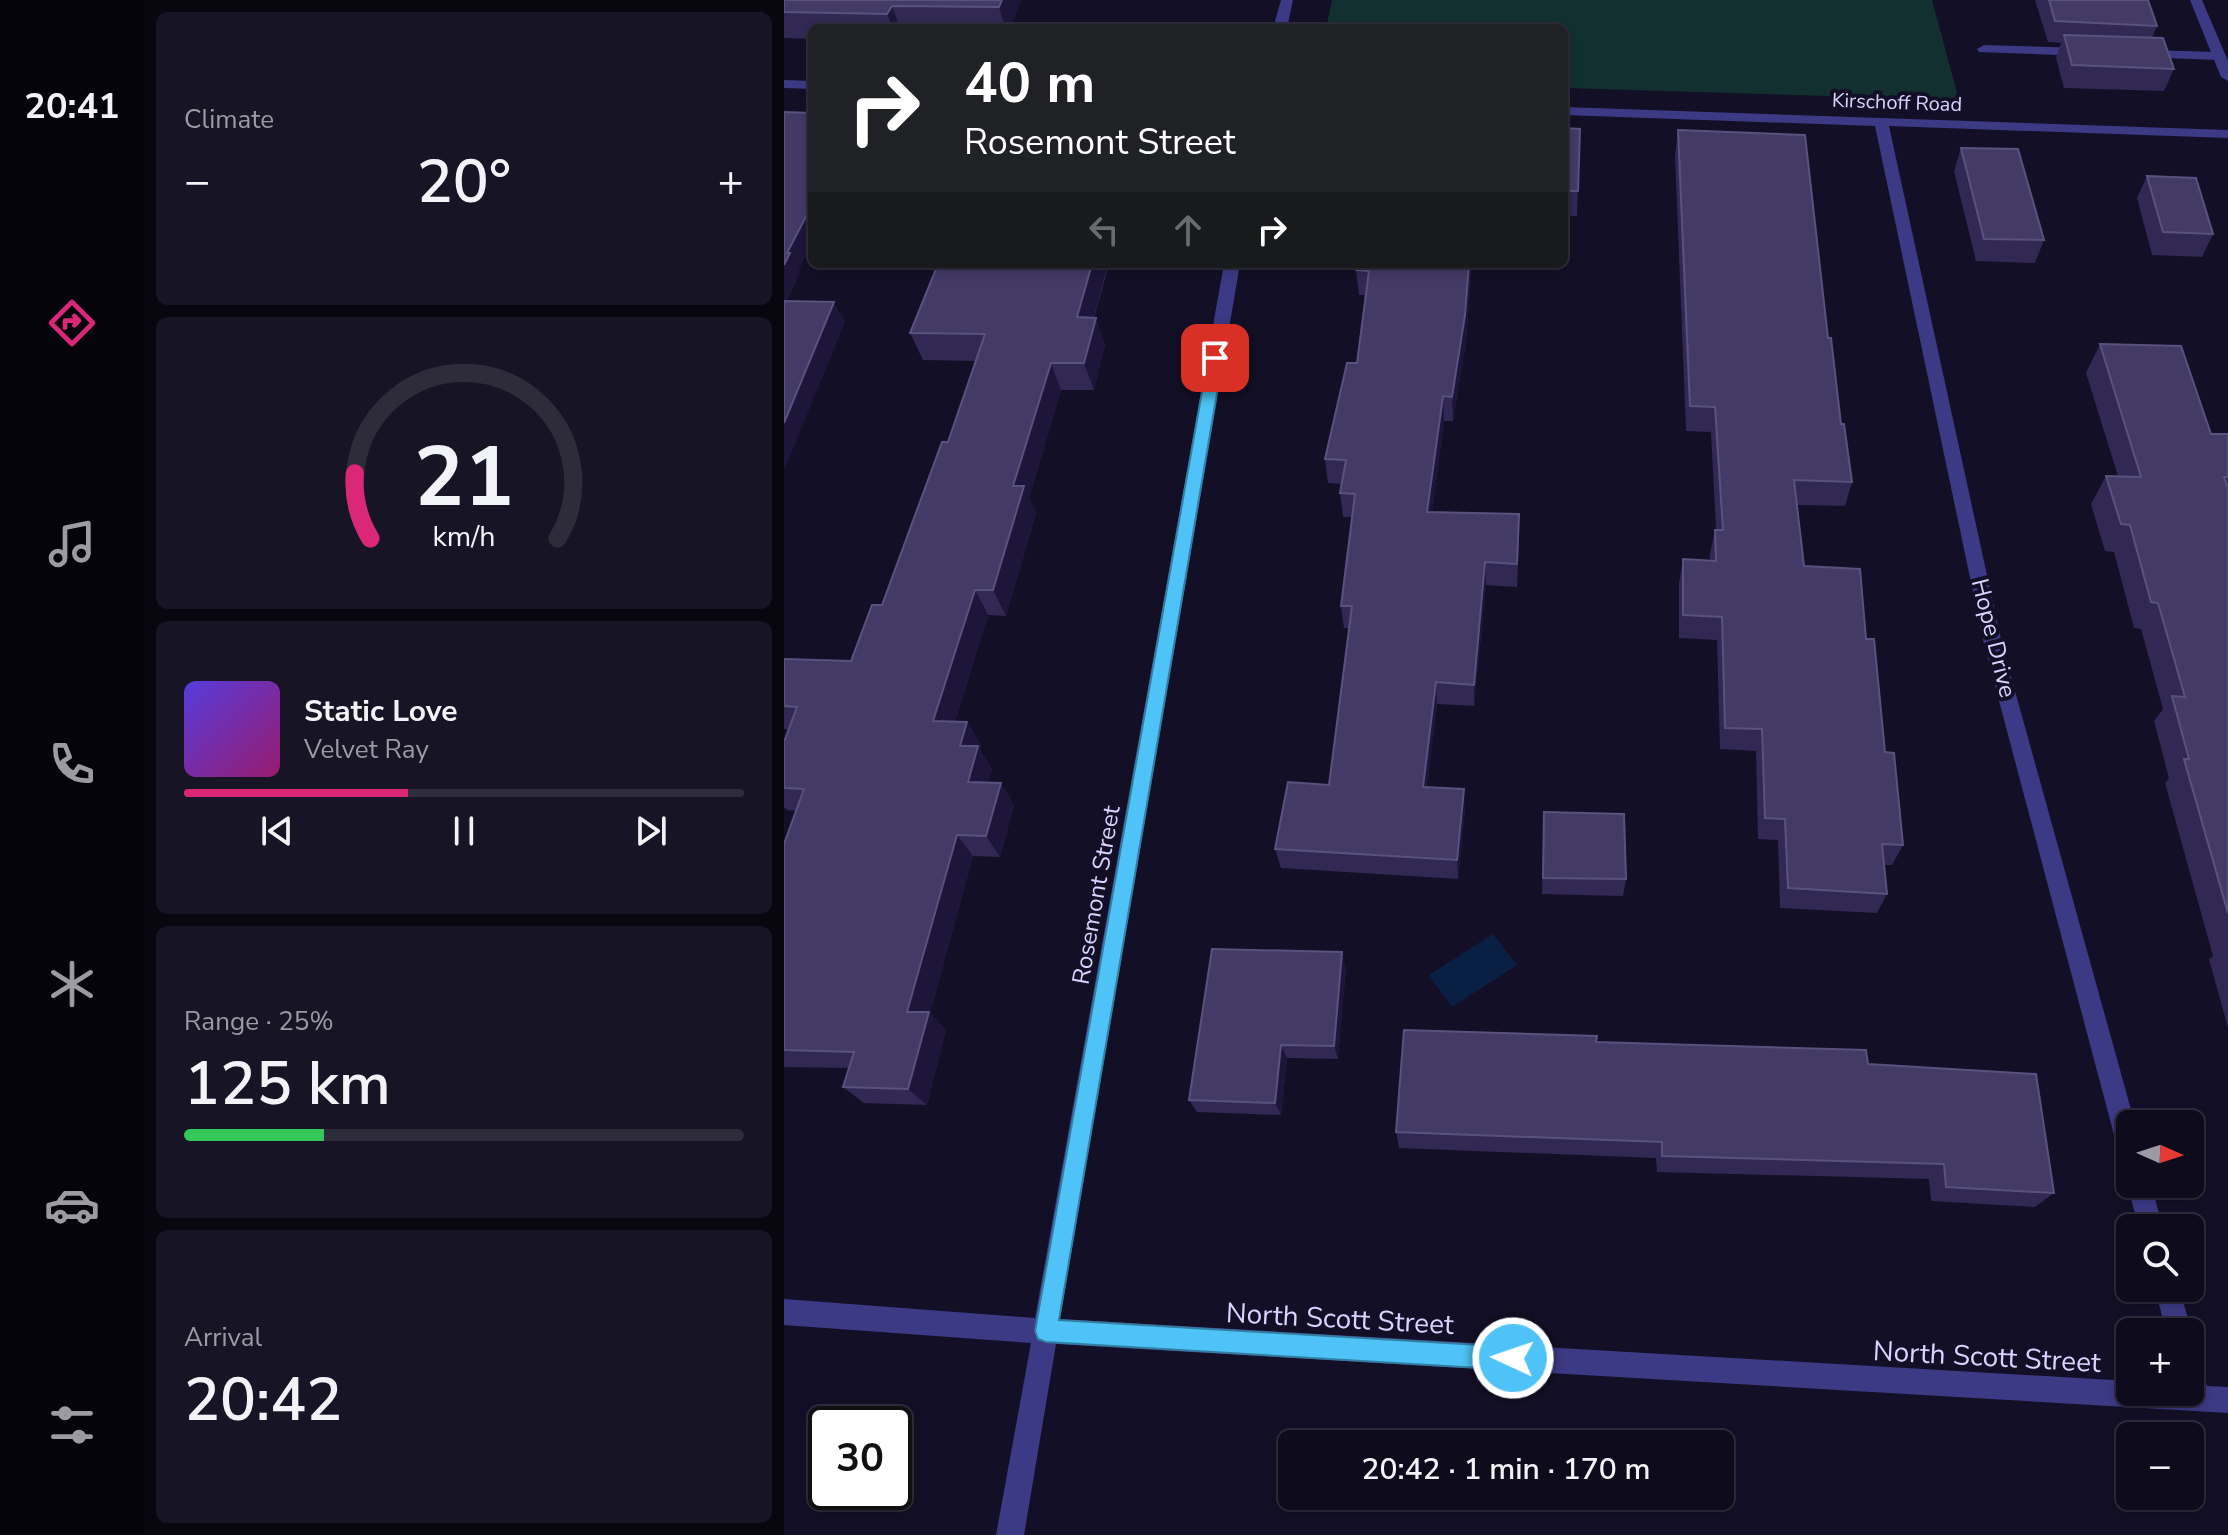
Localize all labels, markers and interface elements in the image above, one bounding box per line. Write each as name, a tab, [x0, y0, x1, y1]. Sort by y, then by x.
text: 40 m	[964, 45, 1095, 122]
icon: right	[832, 56, 936, 160]
text: 20:41	[24, 82, 120, 131]
street label: Kirschoff Road	[1831, 87, 1962, 118]
text: Climate	[184, 102, 274, 137]
text: Rosemont Street	[964, 118, 1236, 167]
text: 20°	[417, 141, 511, 223]
text: −	[184, 152, 210, 212]
text: +	[718, 152, 744, 212]
icon: left	[1082, 208, 1126, 252]
icon: ahead	[1166, 208, 1210, 252]
icon: right	[1250, 208, 1294, 252]
icon: directions	[44, 295, 100, 351]
pin	[1181, 324, 1249, 392]
icon: arrive	[1193, 336, 1237, 380]
text: 21	[414, 420, 514, 533]
icon: music	[44, 516, 100, 572]
text: km/h	[433, 517, 495, 556]
street label: Hope Drive	[1964, 575, 2024, 701]
text: Static Love	[304, 691, 458, 732]
text: Velvet Ray	[304, 732, 429, 767]
icon: phone	[44, 736, 100, 792]
street label: Rosemont Street	[1065, 803, 1128, 987]
icon: previous	[255, 809, 299, 853]
icon: pause	[442, 809, 486, 853]
icon: next	[629, 809, 673, 853]
icon: climate	[44, 956, 100, 1012]
text: Range · 25%	[184, 1004, 334, 1039]
text: 125 km	[184, 1043, 391, 1125]
north arrow	[2116, 1110, 2204, 1198]
map controls	[2116, 1110, 2204, 1510]
icon: car	[44, 1177, 100, 1233]
button: search	[2116, 1214, 2204, 1302]
street label: North Scott Street	[1225, 1294, 1455, 1344]
position arrow	[1471, 1316, 1555, 1400]
button: +	[2116, 1318, 2204, 1406]
text: Arrival	[184, 1320, 262, 1355]
street label: North Scott Street	[1872, 1332, 2102, 1382]
text: 20:42	[184, 1359, 342, 1441]
icon: filters	[44, 1397, 100, 1453]
speed limit sign: 30	[808, 1406, 912, 1510]
button: −	[2116, 1422, 2204, 1510]
text: 20:42 · 1 min · 170 m	[1361, 1449, 1651, 1490]

